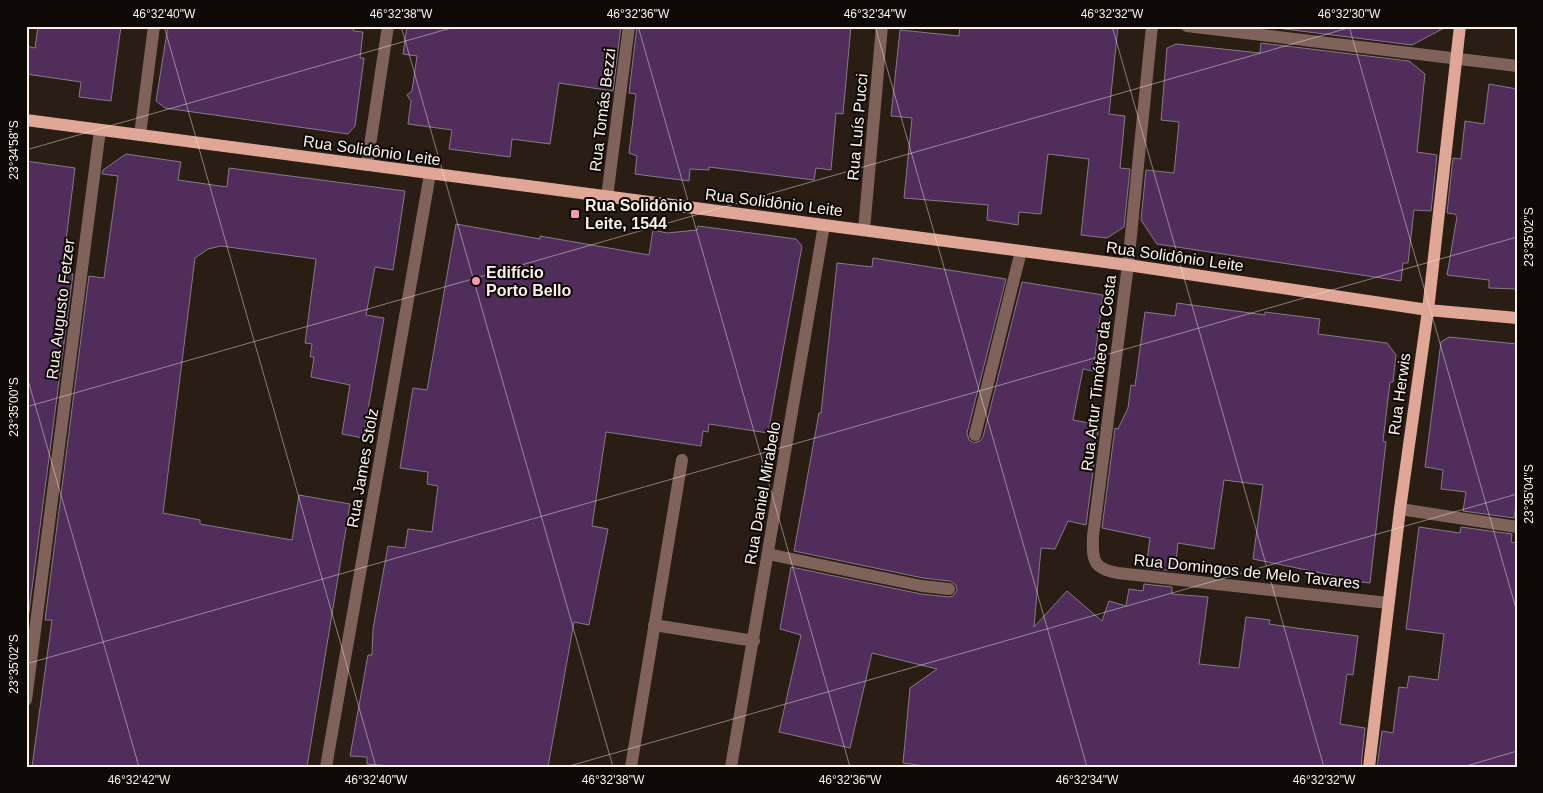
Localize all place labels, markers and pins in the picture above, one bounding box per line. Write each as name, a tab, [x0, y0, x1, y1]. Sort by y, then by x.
place label: Rua Solidônio Leite, 1544	[585, 197, 693, 232]
marker: Rua Solidônio Leite, 1544	[569, 208, 581, 220]
place label: Edifício Porto Bello	[486, 264, 572, 299]
marker: Edifício Porto Bello	[470, 275, 482, 287]

